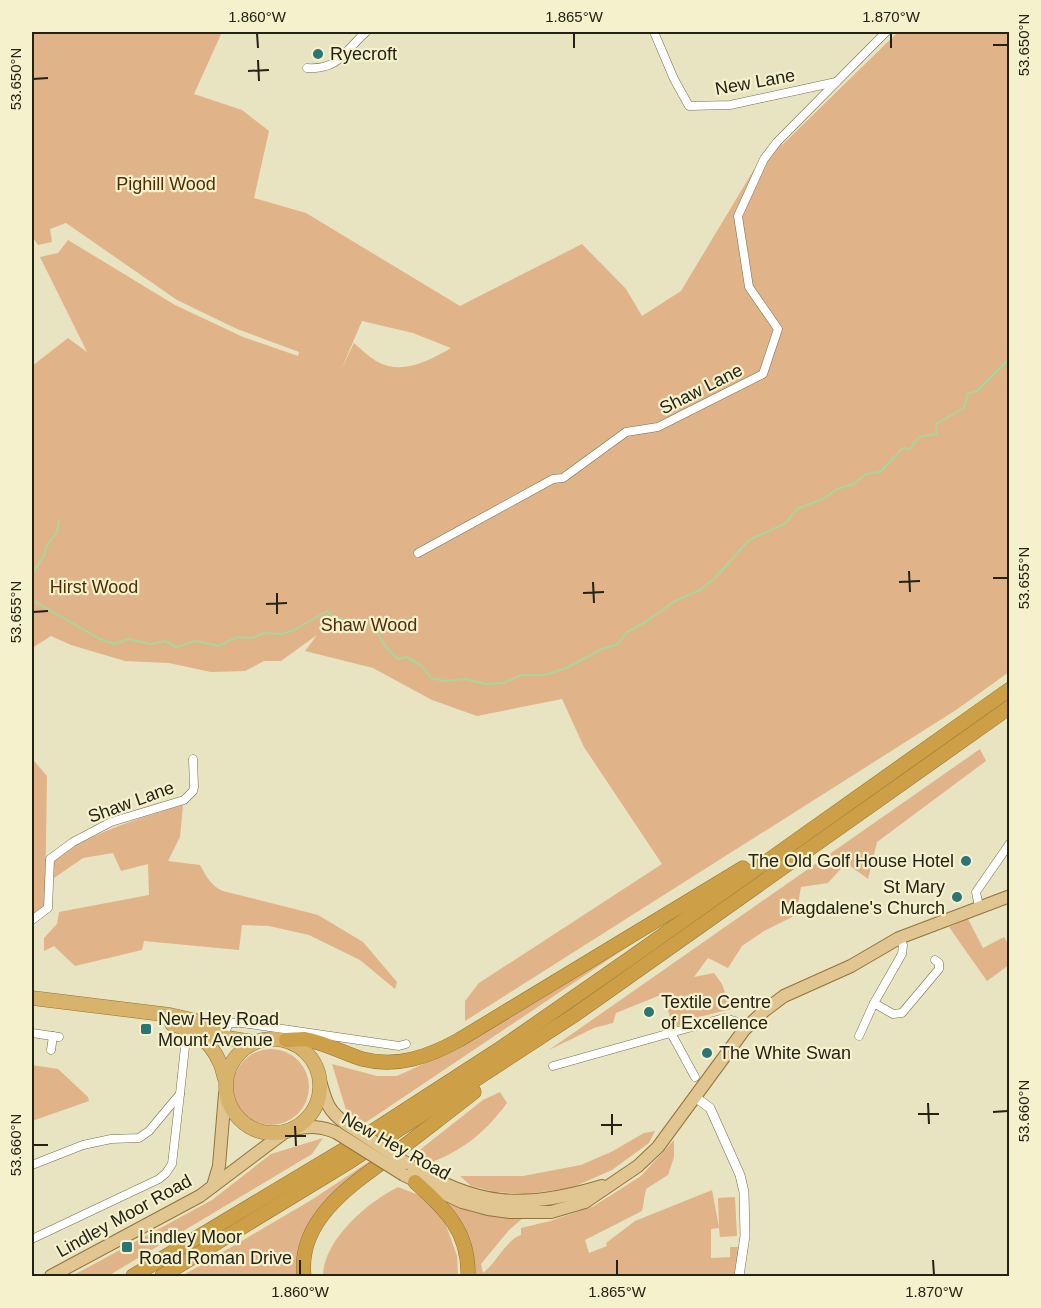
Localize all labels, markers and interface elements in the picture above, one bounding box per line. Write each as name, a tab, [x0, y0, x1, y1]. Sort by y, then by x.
text: 1.860°W	[228, 8, 287, 25]
text: 1.865°W	[545, 8, 604, 25]
text: 1.870°W	[862, 8, 921, 25]
text: 53.650°N	[1015, 14, 1032, 76]
place label: Ryecroft	[330, 44, 397, 64]
marker: Ryecroft	[311, 47, 325, 61]
text: 53.650°N	[7, 48, 24, 110]
street label: New Lane	[713, 65, 797, 99]
park label: Pighill Wood	[116, 174, 216, 194]
street label: Shaw Lane	[656, 360, 746, 418]
text: 53.655°N	[1015, 547, 1032, 609]
park label: Hirst Wood	[50, 577, 138, 597]
text: 53.655°N	[7, 581, 24, 643]
park label: Shaw Wood	[321, 615, 417, 635]
street label: Shaw Lane	[85, 777, 177, 827]
place label: The Old Golf House Hotel	[748, 851, 954, 871]
marker: The Old Golf House Hotel	[959, 854, 973, 868]
place label: St Mary Magdalene's Church	[780, 877, 945, 918]
marker: St Mary Magdalene's Church	[950, 890, 964, 904]
place label: Textile Centre of Excellence	[661, 992, 771, 1033]
marker: Textile Centre of Excellence	[642, 1005, 656, 1019]
place label: New Hey Road Mount Avenue	[158, 1009, 279, 1050]
marker: New Hey Road Mount Avenue	[139, 1022, 153, 1036]
place label: The White Swan	[719, 1043, 851, 1063]
marker: The White Swan	[700, 1046, 714, 1060]
text: 53.660°N	[1015, 1080, 1032, 1142]
street label: New Hey Road	[338, 1108, 454, 1184]
text: 53.660°N	[7, 1114, 24, 1176]
street label: Lindley Moor Road	[53, 1171, 195, 1261]
place label: Lindley Moor Road Roman Drive	[139, 1227, 292, 1268]
marker: Lindley Moor Road Roman Drive	[120, 1240, 134, 1254]
text: 1.860°W	[271, 1283, 330, 1300]
text: 1.865°W	[588, 1283, 647, 1300]
text: 1.870°W	[905, 1283, 964, 1300]

